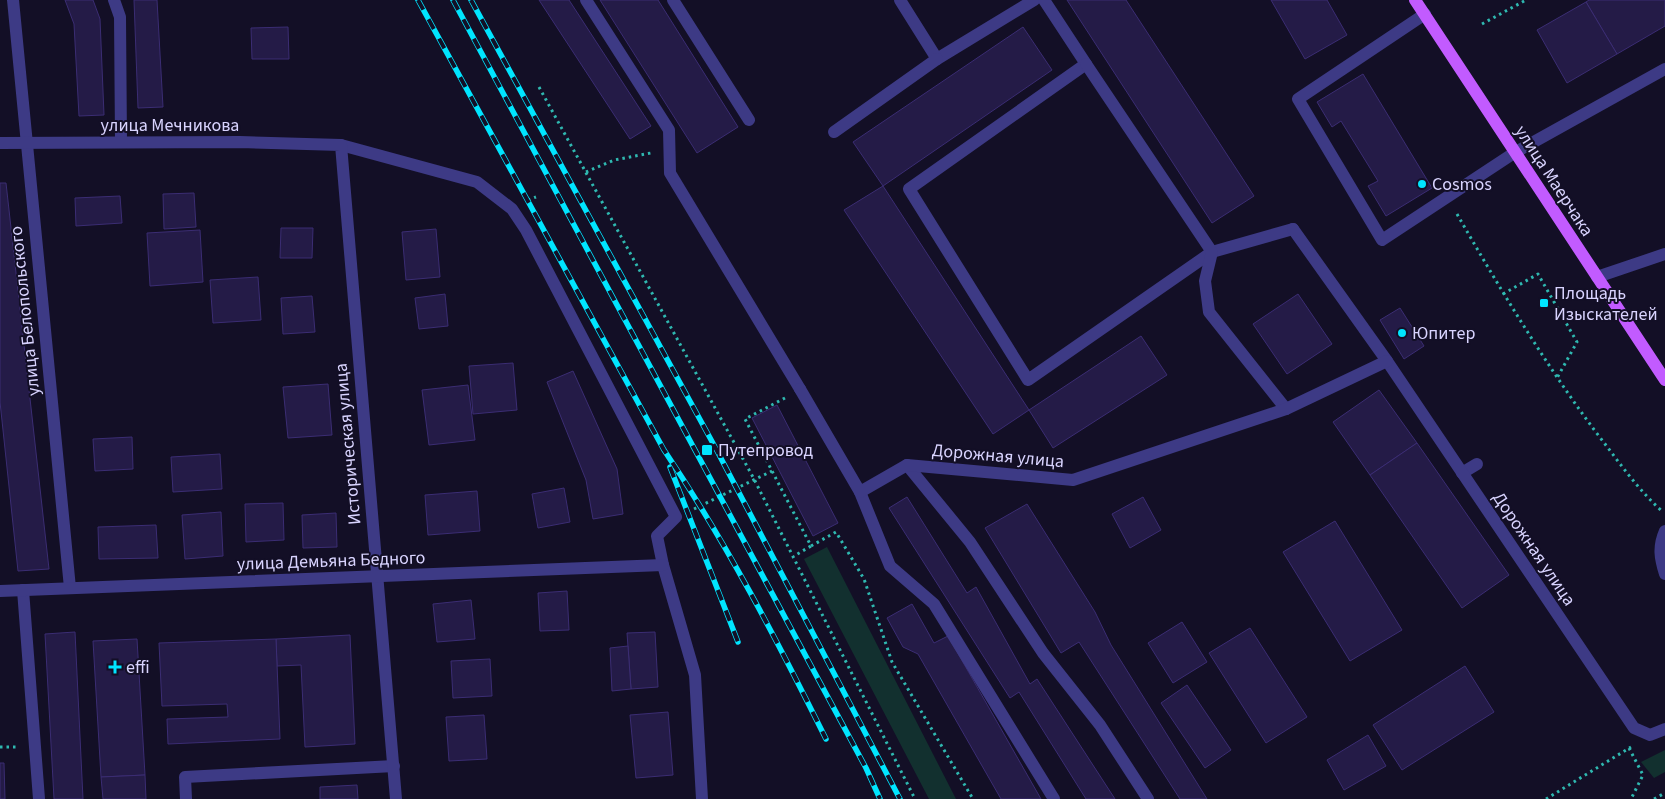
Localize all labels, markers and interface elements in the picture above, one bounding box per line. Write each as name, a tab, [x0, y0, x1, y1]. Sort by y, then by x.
street label: улица Мечникова	[101, 113, 239, 138]
street label: улица Маерчака	[1509, 121, 1599, 241]
place label: Cosmos	[1432, 172, 1492, 197]
marker: Cosmos	[1416, 178, 1428, 190]
street label: улица Белопольского	[4, 225, 46, 397]
place label: Площадь Изыскателей	[1554, 281, 1658, 327]
marker: Площадь Изыскателей	[1538, 297, 1550, 309]
place label: Юпитер	[1412, 321, 1475, 346]
marker: Юпитер	[1396, 327, 1408, 339]
street label: Историческая улица	[328, 362, 368, 526]
place label: Путепровод	[718, 438, 814, 463]
street label: Дорожная улица	[931, 438, 1065, 474]
marker: Путепровод	[700, 443, 714, 457]
street label: Дорожная улица	[1487, 487, 1581, 611]
street label: улица Демьяна Бедного	[236, 545, 426, 577]
place label: effi	[126, 655, 150, 680]
marker: effi	[108, 660, 122, 674]

